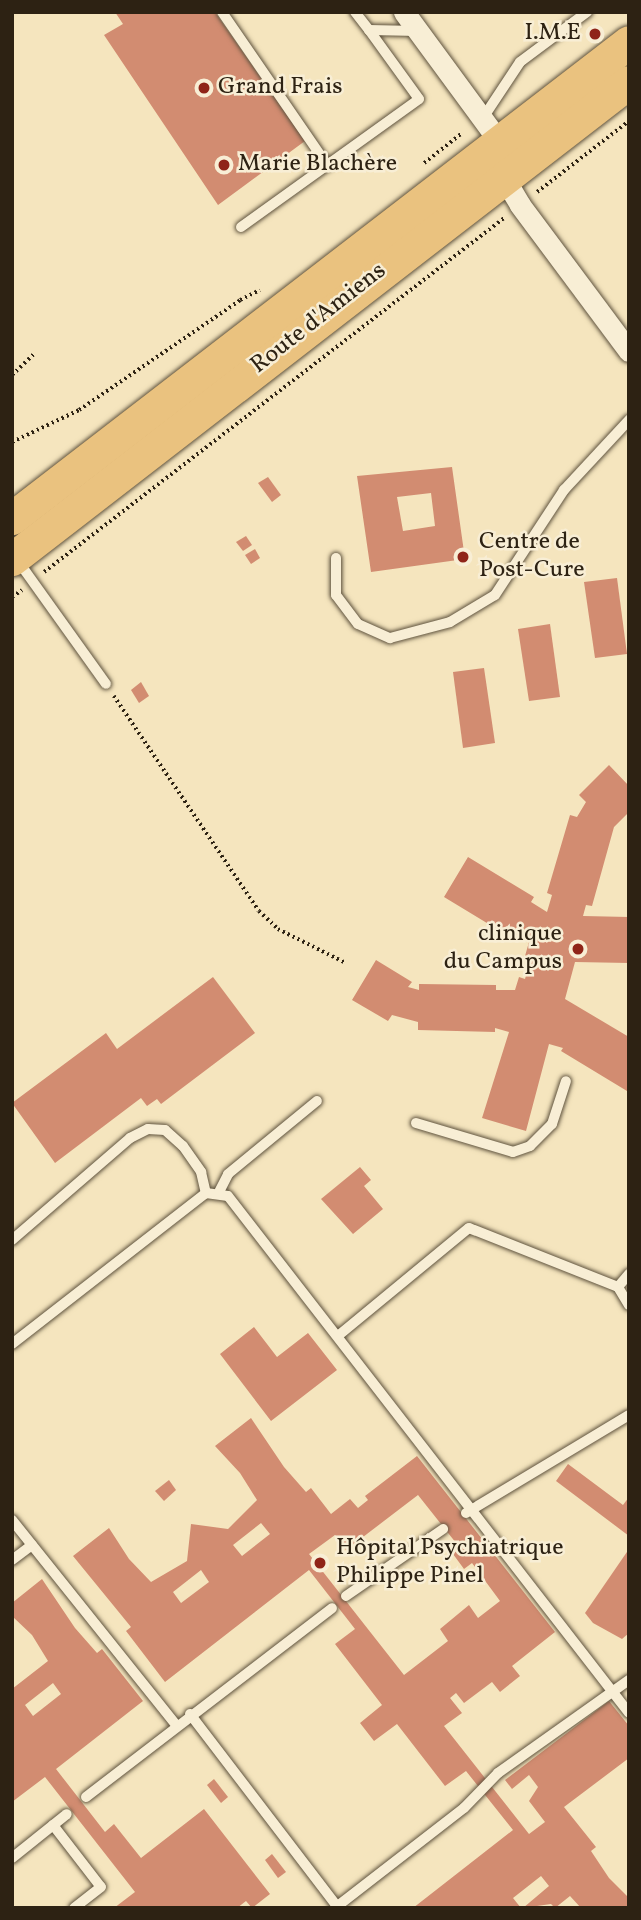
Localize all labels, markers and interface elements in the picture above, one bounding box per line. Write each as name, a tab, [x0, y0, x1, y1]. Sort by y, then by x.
place label: I.M.E	[524, 20, 581, 48]
marker: I.M.E	[587, 26, 603, 42]
place label: Grand Frais	[218, 74, 342, 102]
marker: Grand Frais	[196, 80, 212, 96]
place label: Marie Blachère	[238, 151, 397, 179]
marker: Marie Blachère	[216, 157, 232, 173]
street label: Route d'Amiens	[246, 257, 392, 381]
place label: Centre de Post-Cure	[479, 529, 585, 585]
marker: Centre de Post-Cure	[453, 547, 473, 567]
place label: clinique du Campus	[444, 921, 562, 977]
marker: clinique du Campus	[568, 939, 588, 959]
place label: Hôpital Psychiatrique Philippe Pinel	[336, 1535, 564, 1591]
marker: Hôpital Psychiatrique Philippe Pinel	[310, 1553, 330, 1573]

